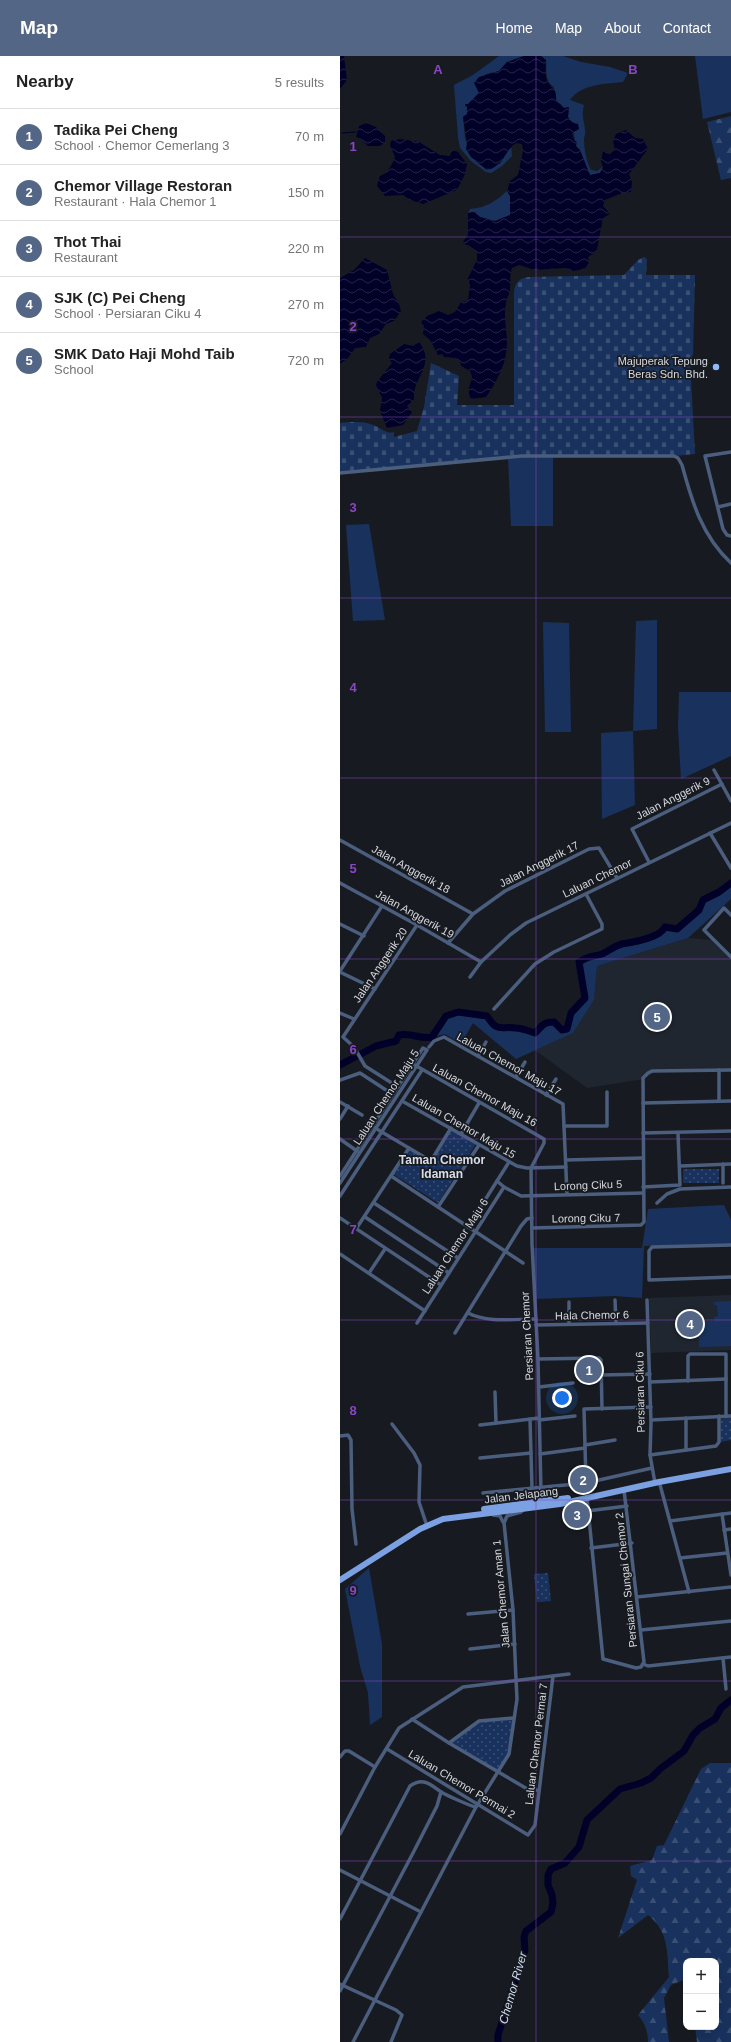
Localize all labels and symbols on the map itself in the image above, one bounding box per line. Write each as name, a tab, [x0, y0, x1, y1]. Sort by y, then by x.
text: A	[433, 62, 443, 77]
text: B	[628, 62, 638, 77]
text: 1	[349, 139, 357, 154]
text: 2	[349, 319, 357, 334]
place label: Majuperak Tepung Beras Sdn. Bhd.	[618, 355, 708, 380]
marker: Majuperak Tepung Beras Sdn. Bhd.	[711, 362, 721, 372]
text: 3	[349, 500, 357, 515]
text: 4	[349, 680, 357, 695]
street label: Jalan Anggerik 9	[634, 774, 712, 822]
street label: Jalan Anggerik 17	[497, 839, 581, 889]
street label: Jalan Anggerik 18	[370, 843, 452, 895]
street label: Laluan Chemor	[561, 856, 634, 900]
text: 5	[349, 861, 357, 876]
street label: Jalan Anggerik 19	[374, 888, 456, 940]
street label: Jalan Anggerik 20	[351, 925, 409, 1005]
pin: 5	[644, 1002, 670, 1032]
street label: Laluan Chemor Maju 17	[455, 1030, 563, 1098]
text: 6	[349, 1042, 357, 1057]
street label: Laluan Chemor Maju 5	[351, 1047, 421, 1147]
street label: Laluan Chemor Maju 16	[431, 1061, 539, 1129]
street label: Laluan Chemor Maju 15	[410, 1091, 518, 1161]
district label: Taman Chemor Idaman	[399, 1153, 486, 1181]
street label: Lorong Ciku 5	[554, 1178, 622, 1192]
street label: Laluan Chemor Maju 6	[420, 1196, 490, 1296]
street label: Lorong Ciku 7	[552, 1211, 620, 1225]
text: 7	[349, 1222, 357, 1237]
street label: Persiaran Chemor	[519, 1291, 535, 1381]
street label: Hala Chemor 6	[555, 1308, 629, 1322]
pin: 4	[677, 1309, 703, 1339]
street label: Persiaran Ciku 6	[633, 1351, 647, 1433]
pin: 1	[576, 1355, 602, 1385]
your location	[552, 1388, 572, 1408]
text: 8	[349, 1403, 357, 1418]
pin: 2	[570, 1465, 596, 1495]
street label: Jalan Jelapang	[484, 1485, 558, 1505]
pin: 3	[564, 1500, 590, 1530]
street label: Persiaran Sungai Chemor 2	[613, 1512, 639, 1648]
street label: Jalan Chemor Aman 1	[490, 1539, 512, 1649]
text: 9	[349, 1583, 357, 1598]
street label: Laluan Chemor Permai 7	[523, 1683, 549, 1805]
street label: Laluan Chemor Permai 2	[406, 1747, 518, 1821]
water label: Chemor River	[496, 1950, 530, 2026]

